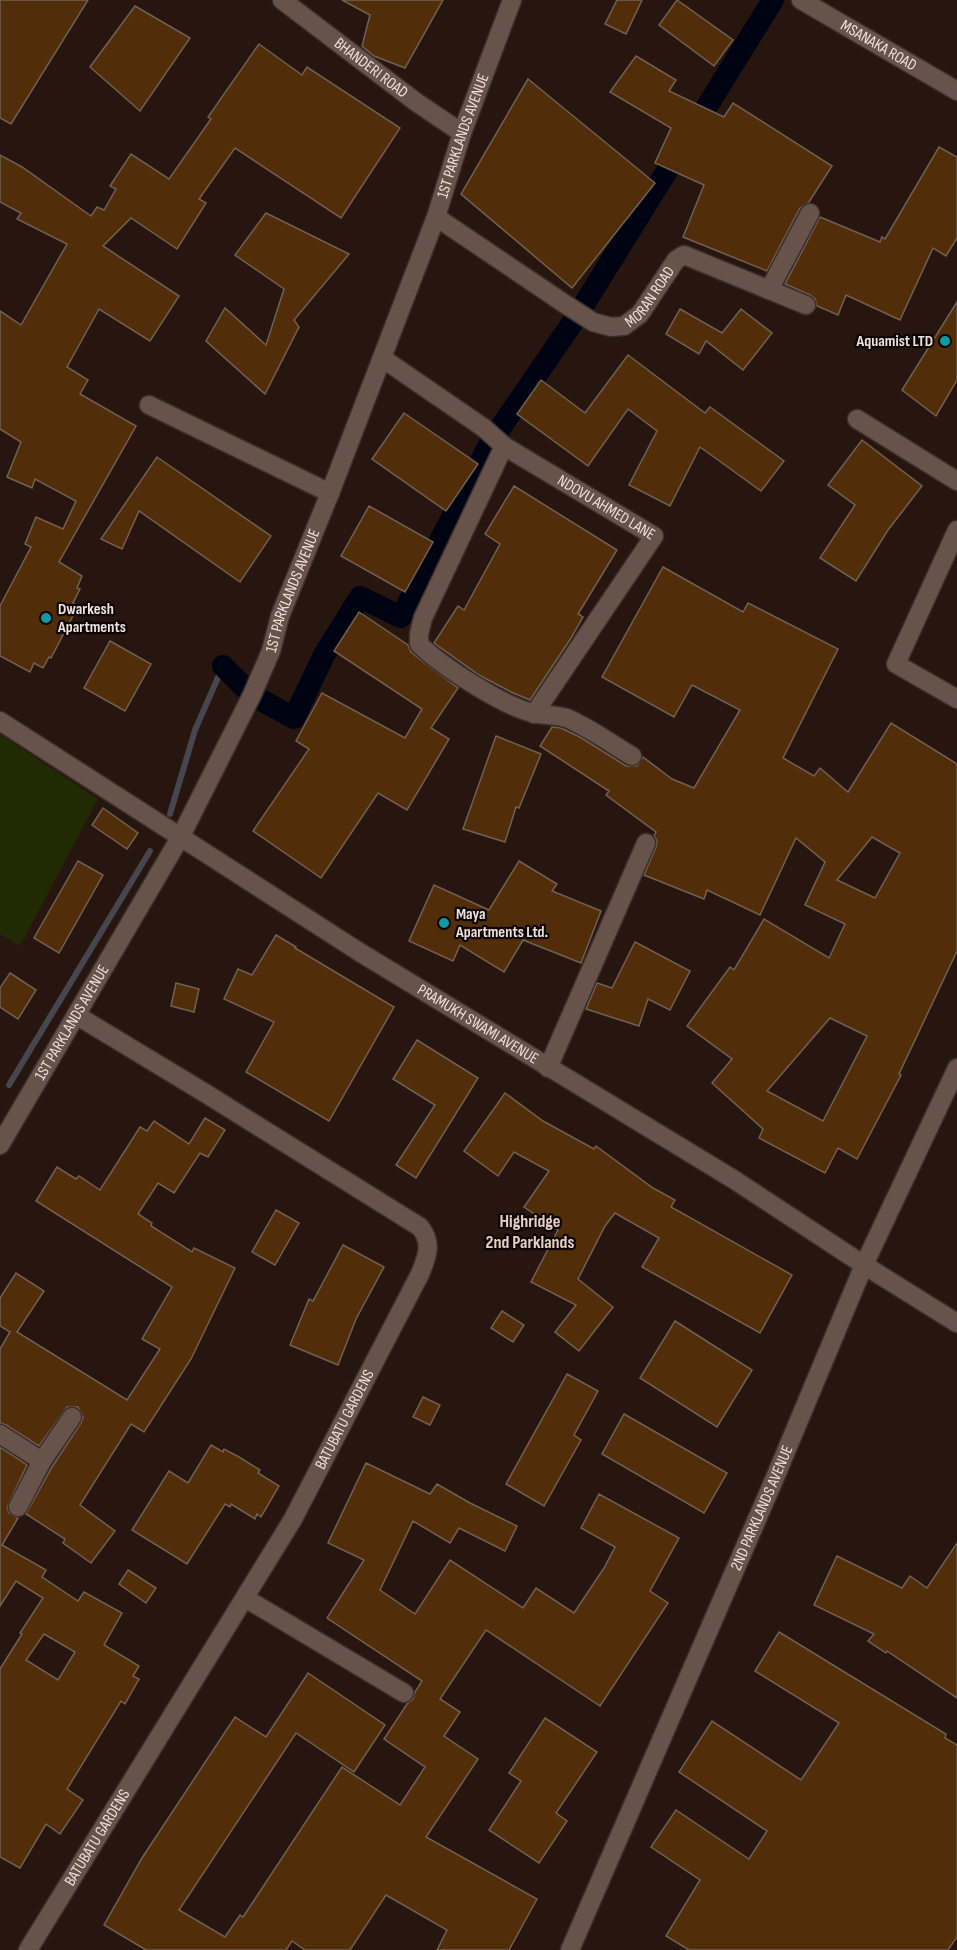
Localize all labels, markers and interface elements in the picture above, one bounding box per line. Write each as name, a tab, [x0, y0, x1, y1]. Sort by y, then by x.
street label: MSANAKA ROAD	[837, 16, 920, 75]
street label: BHANDERI ROAD	[330, 34, 412, 102]
street label: 1ST PARKLANDS AVENUE	[433, 71, 493, 200]
street label: MORAN ROAD	[621, 263, 679, 332]
place label: Aquamist LTD	[856, 332, 933, 351]
marker: Aquamist LTD	[938, 334, 952, 348]
street label: NDOVU AHMED LANE	[554, 471, 659, 544]
street label: 1ST PARKLANDS AVENUE	[262, 526, 324, 654]
place label: Dwarkesh Apartments	[57, 600, 126, 637]
marker: Dwarkesh Apartments	[39, 611, 53, 625]
place label: Maya Apartments Ltd.	[455, 905, 548, 942]
marker: Maya Apartments Ltd.	[437, 916, 451, 930]
street label: 1ST PARKLANDS AVENUE	[31, 961, 113, 1084]
street label: PRAMUKH SWAMI AVENUE	[414, 980, 542, 1068]
district label: Highridge 2nd Parklands	[486, 1211, 574, 1253]
street label: BATUBATU GARDENS	[311, 1366, 378, 1473]
street label: 2ND PARKLANDS AVENUE	[726, 1442, 797, 1573]
street label: BATUBATU GARDENS	[60, 1786, 134, 1889]

